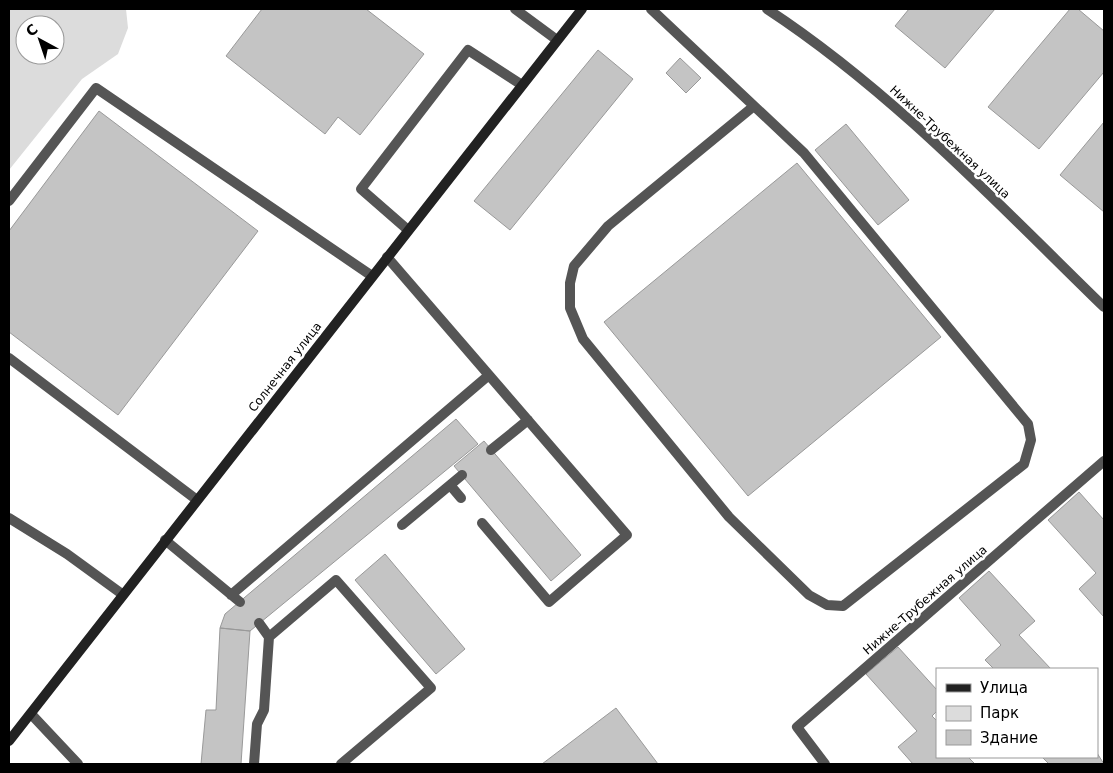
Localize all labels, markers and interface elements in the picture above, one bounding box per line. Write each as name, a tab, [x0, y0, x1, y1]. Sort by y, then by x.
north arrow	[15, 15, 65, 65]
text: С	[23, 21, 41, 39]
street label: Нижне-Трубежная улица	[887, 83, 1013, 201]
street label: Солнечная улица	[246, 319, 324, 415]
street label: Нижне-Трубежная улица	[860, 543, 990, 657]
legend	[936, 668, 1098, 758]
text: Улица	[980, 679, 1028, 697]
text: Парк	[980, 704, 1019, 722]
text: Здание	[980, 729, 1038, 747]

